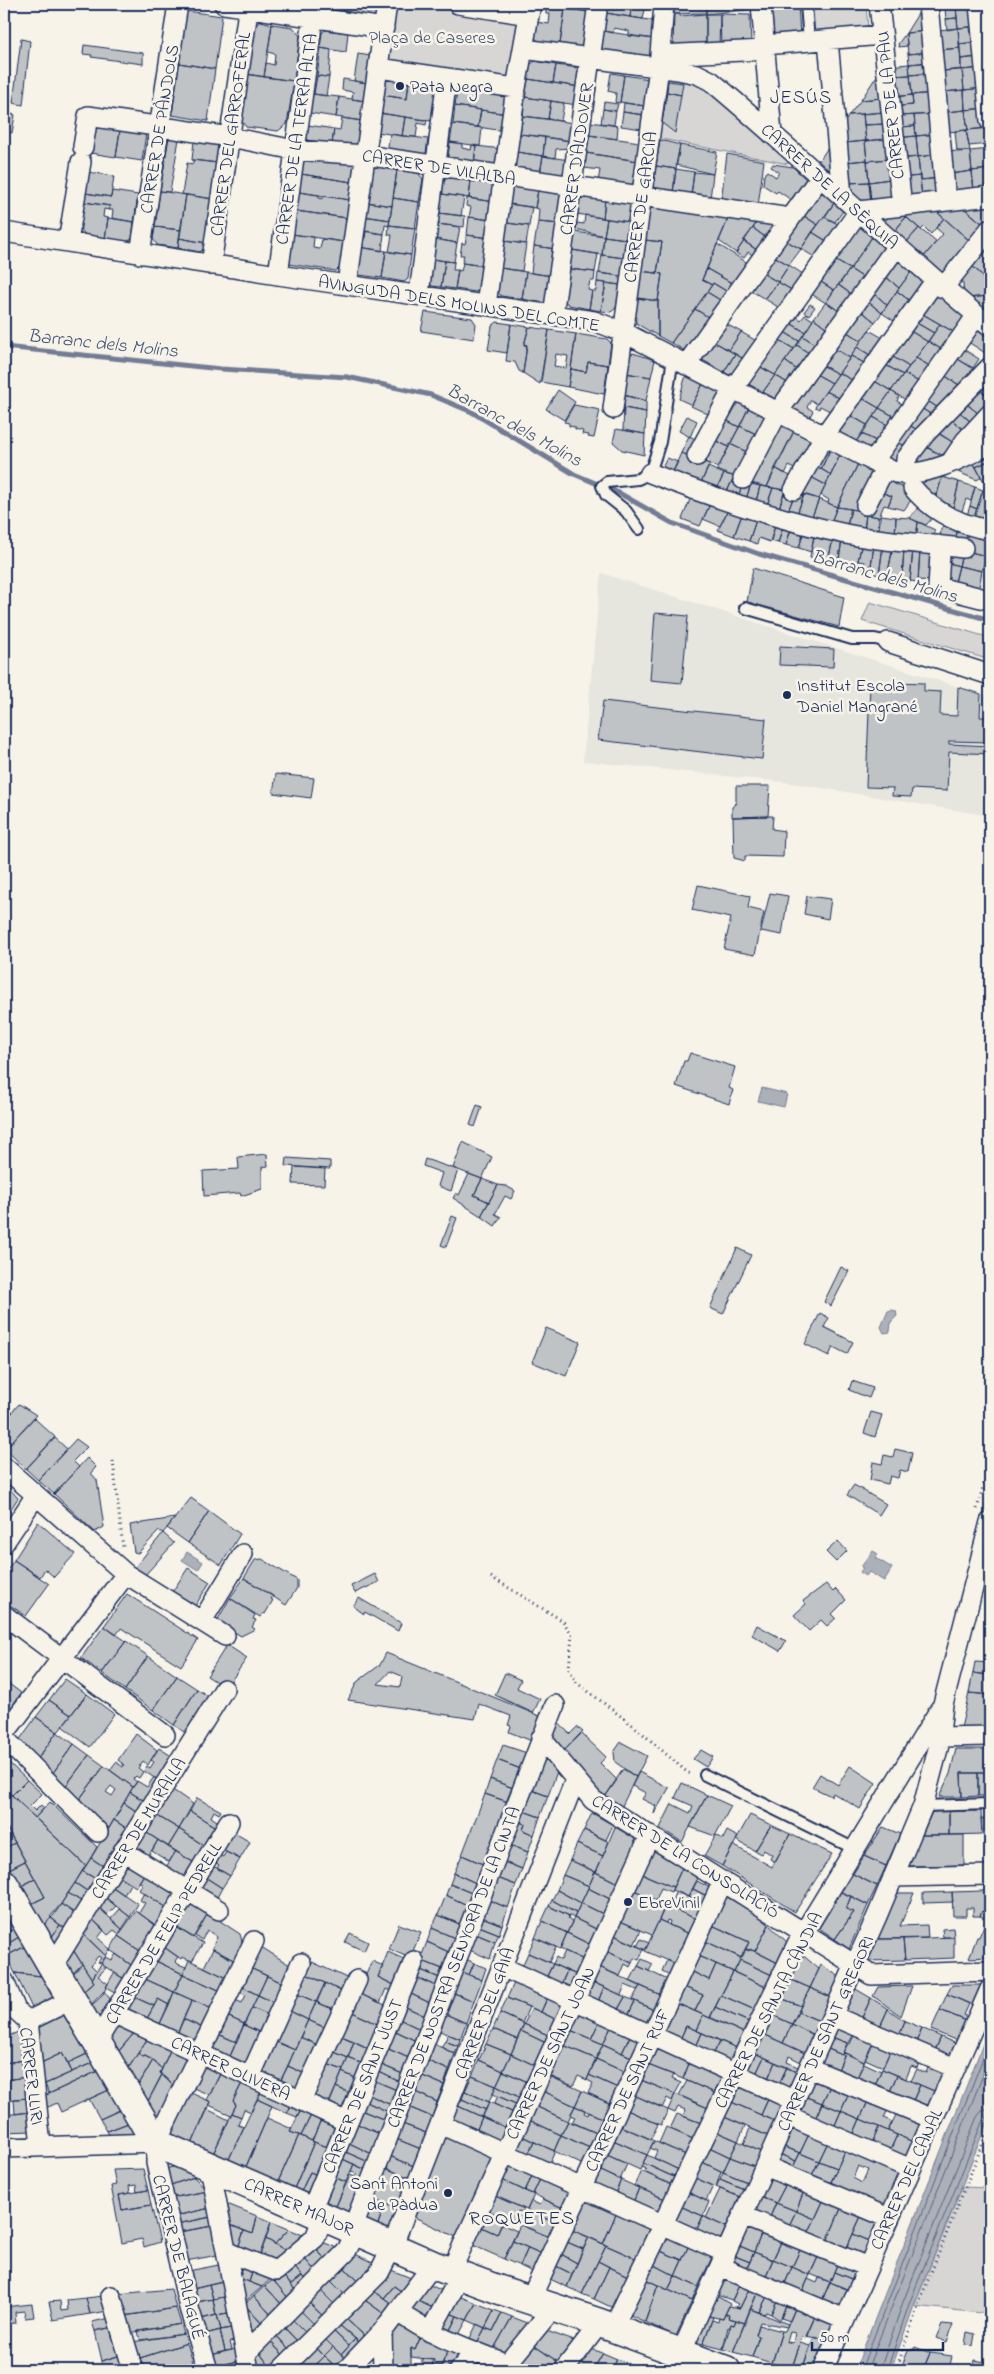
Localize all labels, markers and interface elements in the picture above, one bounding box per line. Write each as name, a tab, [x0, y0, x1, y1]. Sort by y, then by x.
park label: Plaça de Caseres	[369, 26, 495, 52]
street label: CARRER DE LA PAU	[871, 29, 913, 180]
street label: CARRER DEL GARROFERAL	[205, 30, 259, 238]
street label: CARRER DE LA TERRA ALTA	[270, 32, 326, 247]
street label: CARRER DE PÀNDOLS	[135, 43, 187, 216]
place label: Pata Negra	[410, 75, 493, 102]
marker: Pata Negra	[394, 80, 406, 92]
street label: CARRER D'ALDOVER	[554, 81, 602, 237]
district label: JESÚS	[770, 85, 832, 112]
street label: CARRER DE LA SÈQUIA	[754, 118, 903, 257]
street label: CARRER DE GARCIA	[618, 130, 665, 285]
street label: CARRER DE VILALBA	[360, 144, 517, 194]
street label: AVINGUDA DELS MOLINS DEL COMTE	[316, 270, 601, 340]
water label: Barranc dels Molins	[26, 323, 180, 366]
water label: Barranc dels Molins	[441, 378, 587, 475]
water label: Barranc dels Molins	[808, 544, 961, 611]
place label: Institut Escola Daniel Mangrané	[796, 674, 918, 722]
marker: Institut Escola Daniel Mangrané	[781, 689, 793, 701]
street label: CARRER DE MURALLA	[86, 1753, 194, 1905]
street label: CARRER DE LA CONSOLACIÓ	[586, 1789, 784, 1926]
street label: CARRER DE NOSTRA SENYORA DE LA CINTA	[381, 1803, 528, 2132]
street label: CARRER DE FELIP PEDRELL	[100, 1838, 230, 2030]
place label: EbreVinil	[638, 1891, 700, 1917]
marker: EbreVinil	[622, 1896, 634, 1908]
street label: CARRER DE SANTA CÀNDIA	[709, 1908, 831, 2114]
street label: CARRER DE SANT GREGORI	[772, 1932, 882, 2136]
street label: CARRER DEL GAIÀ	[449, 1944, 523, 2083]
street label: CARRER DE SANT JOAN	[500, 1963, 603, 2145]
street label: CARRER DE SANT JUST	[317, 1995, 411, 2178]
street label: CARRER DE SANT RUF	[580, 2005, 678, 2177]
street label: CARRER LLIRI	[11, 2026, 49, 2126]
street label: CARRER OLIVERA	[166, 2031, 294, 2109]
street label: CARRER DEL CANAL	[865, 2105, 951, 2255]
street label: CARRER DE BALAGUÉ	[144, 2172, 210, 2343]
street label: CARRER MAJOR	[239, 2172, 357, 2244]
place label: Sant Antoni de Pàdua	[350, 2172, 438, 2219]
marker: Sant Antoni de Pàdua	[442, 2187, 454, 2199]
district label: ROQUETES	[469, 2205, 575, 2234]
scale bar	[812, 2319, 943, 2351]
text: 50 m	[819, 2327, 850, 2349]

